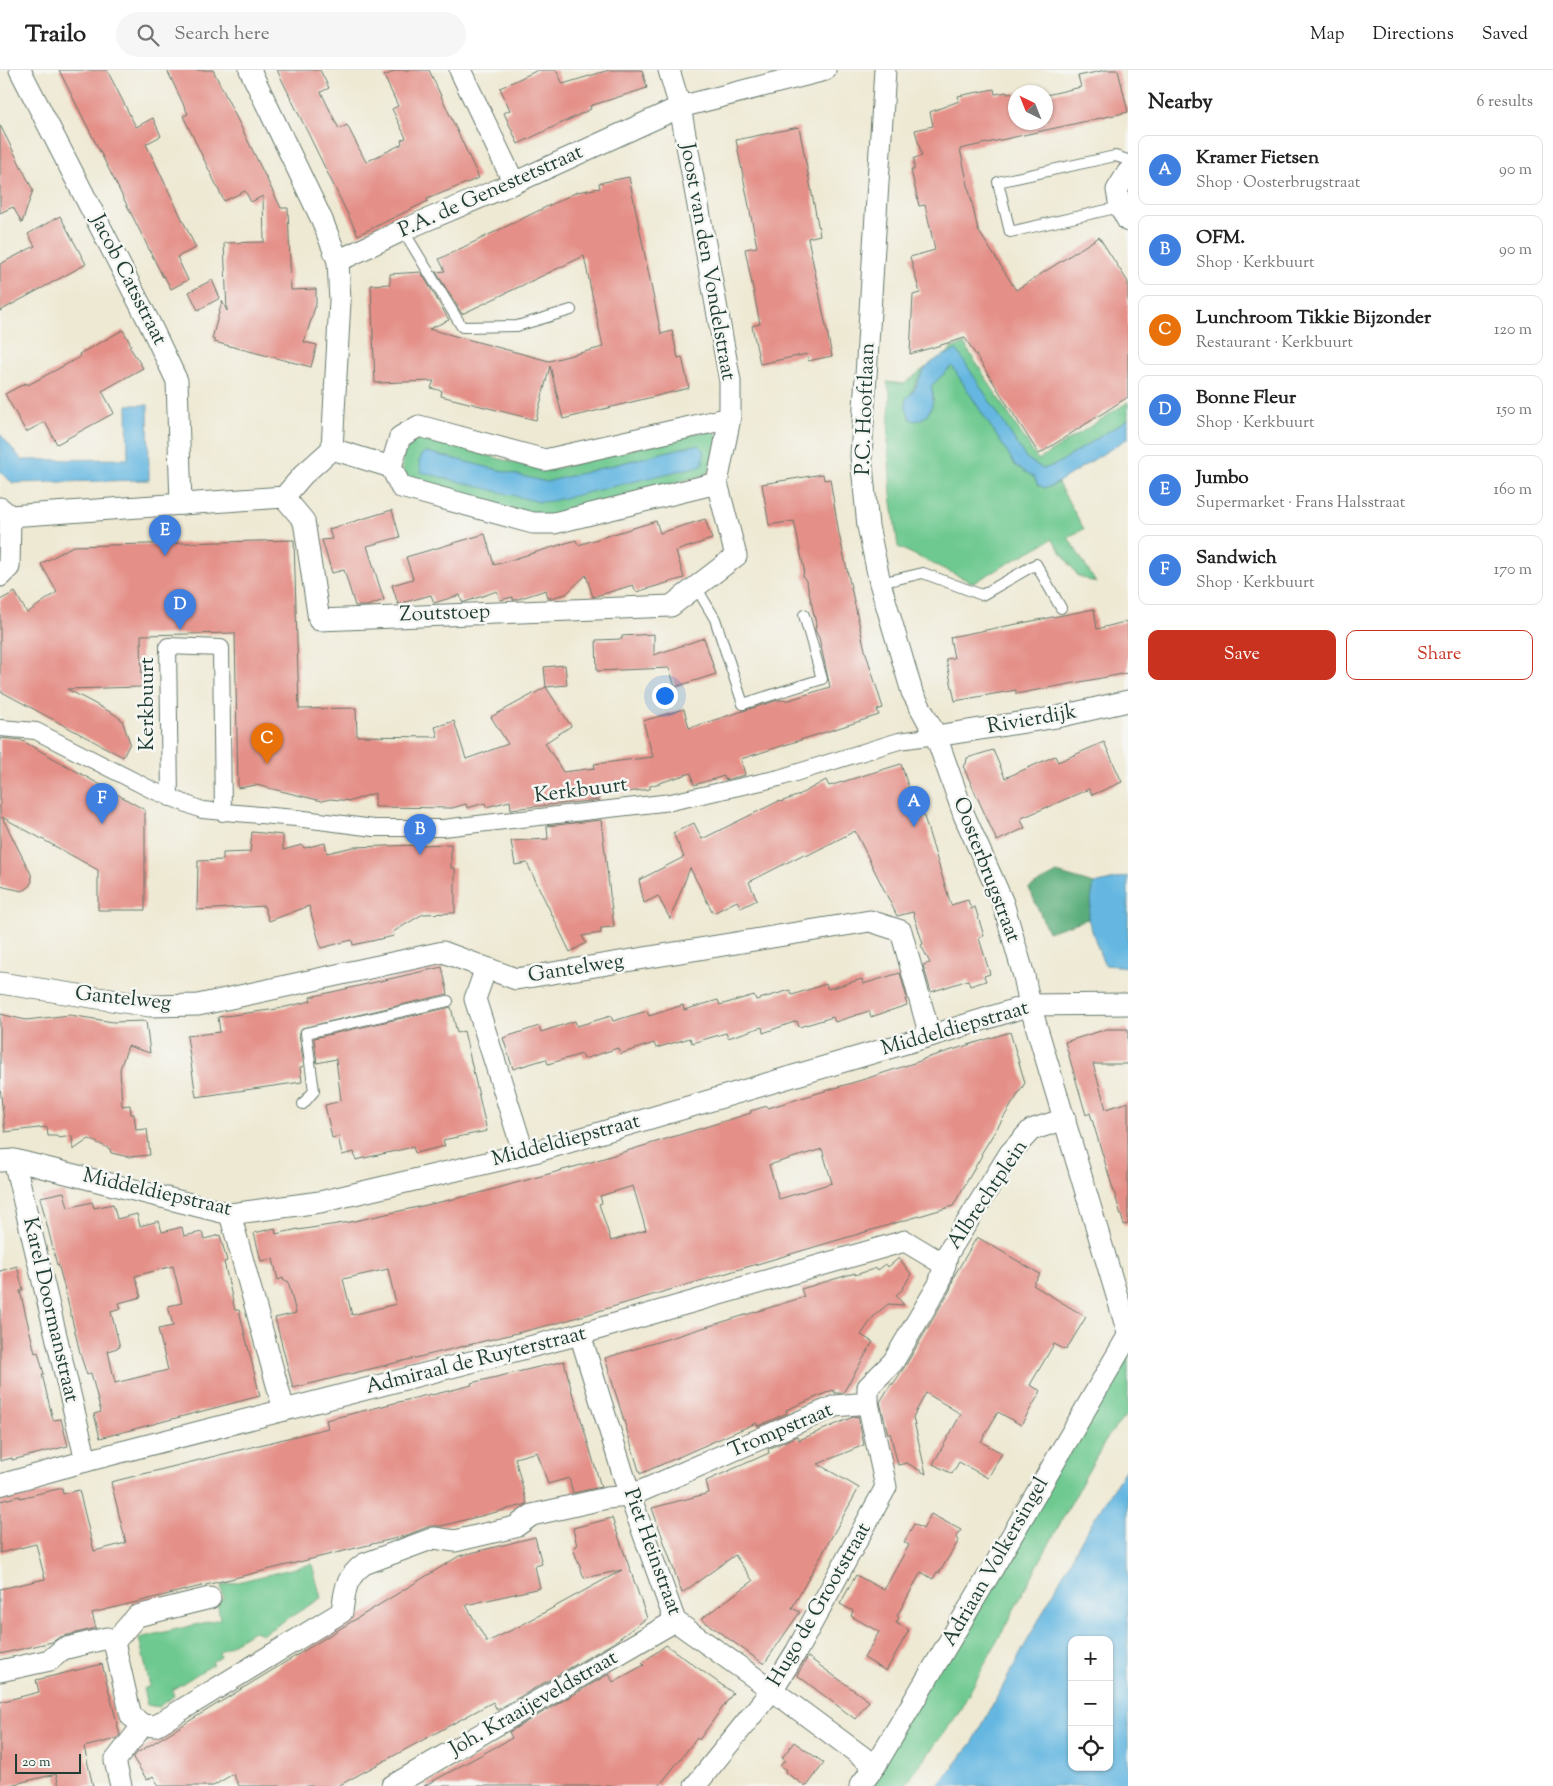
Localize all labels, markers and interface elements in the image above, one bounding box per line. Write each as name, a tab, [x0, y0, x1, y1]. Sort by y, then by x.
search box	[116, 12, 466, 57]
text: Trailo	[25, 18, 86, 52]
icon: search	[134, 21, 162, 49]
text: Search here	[174, 21, 270, 48]
text: Map	[1310, 22, 1345, 48]
text: Directions	[1373, 22, 1454, 48]
text: Saved	[1482, 22, 1528, 48]
north arrow	[1008, 85, 1053, 130]
text: Nearby	[1148, 88, 1213, 118]
text: 6 results	[1477, 91, 1533, 114]
street label: P.A. de Genestetstraat	[394, 138, 588, 246]
street label: Joost van den Vondelstraat	[671, 140, 743, 383]
text: Kramer Fietsen	[1196, 145, 1319, 172]
text: A	[1159, 159, 1172, 182]
text: 90 m	[1499, 159, 1532, 182]
text: Shop · Oosterbrugstraat	[1196, 172, 1360, 195]
street label: Jacob Catsstraat	[82, 208, 174, 351]
text: OFM.	[1196, 225, 1245, 252]
text: B	[1160, 239, 1170, 262]
text: 90 m	[1499, 239, 1532, 262]
text: Shop · Kerkbuurt	[1196, 252, 1315, 275]
text: Lunchroom Tikkie Bijzonder	[1196, 305, 1431, 332]
text: C	[1159, 319, 1171, 342]
text: 120 m	[1494, 319, 1532, 342]
text: Restaurant · Kerkbuurt	[1196, 332, 1353, 355]
street label: P.C. Hooftlaan	[849, 342, 883, 476]
text: Bonne Fleur	[1196, 385, 1296, 412]
text: D	[1159, 399, 1171, 422]
text: 150 m	[1496, 399, 1532, 422]
text: Shop · Kerkbuurt	[1196, 412, 1315, 435]
text: Jumbo	[1196, 465, 1249, 492]
text: E	[1160, 479, 1170, 502]
text: 160 m	[1494, 479, 1532, 502]
text: Supermarket · Frans Halsstraat	[1196, 492, 1405, 515]
pin: E	[149, 515, 181, 556]
text: Sandwich	[1196, 545, 1277, 572]
text: F	[1161, 559, 1169, 582]
text: 170 m	[1494, 559, 1532, 582]
text: Shop · Kerkbuurt	[1196, 572, 1315, 595]
pin: D	[164, 589, 196, 630]
street label: Zoutstoep	[399, 597, 491, 631]
button: Save	[1148, 630, 1336, 680]
button: Share	[1346, 630, 1533, 680]
street label: Kerkbuurt	[133, 657, 163, 751]
your location	[652, 683, 678, 709]
street label: Rivierdijk	[985, 697, 1080, 743]
pin: C	[251, 723, 283, 764]
street label: Kerkbuurt	[533, 770, 629, 812]
pin: F	[86, 783, 118, 824]
pin: A	[898, 786, 930, 827]
street label: Oosterbrugstraat	[944, 793, 1028, 947]
pin: B	[404, 814, 436, 855]
street label: Gantelweg	[526, 947, 626, 991]
street label: Gantelweg	[73, 979, 173, 1019]
street label: Middeldiepstraat	[878, 994, 1032, 1064]
street label: Middeldiepstraat	[489, 1107, 643, 1175]
street label: Albrechtplein	[940, 1134, 1036, 1256]
street label: Middeldiepstraat	[79, 1161, 235, 1225]
street label: Karel Doormanstraat	[14, 1215, 86, 1405]
street label: Admiraal de Ruyterstraat	[363, 1319, 589, 1403]
street label: Trompstraat	[724, 1396, 838, 1466]
street label: Adriaan Volkersingel	[935, 1472, 1057, 1652]
street label: Piet Heinstraat	[615, 1484, 689, 1620]
street label: Hugo de Grootstraat	[761, 1517, 879, 1693]
map controls	[1068, 1636, 1113, 1771]
button: +	[1068, 1636, 1113, 1681]
street label: Joh. Kraaijeveldstraat	[443, 1644, 624, 1765]
button: −	[1068, 1681, 1113, 1726]
button: locate	[1068, 1726, 1113, 1771]
scale bar	[15, 1751, 81, 1774]
text: 20 m	[22, 1753, 51, 1773]

